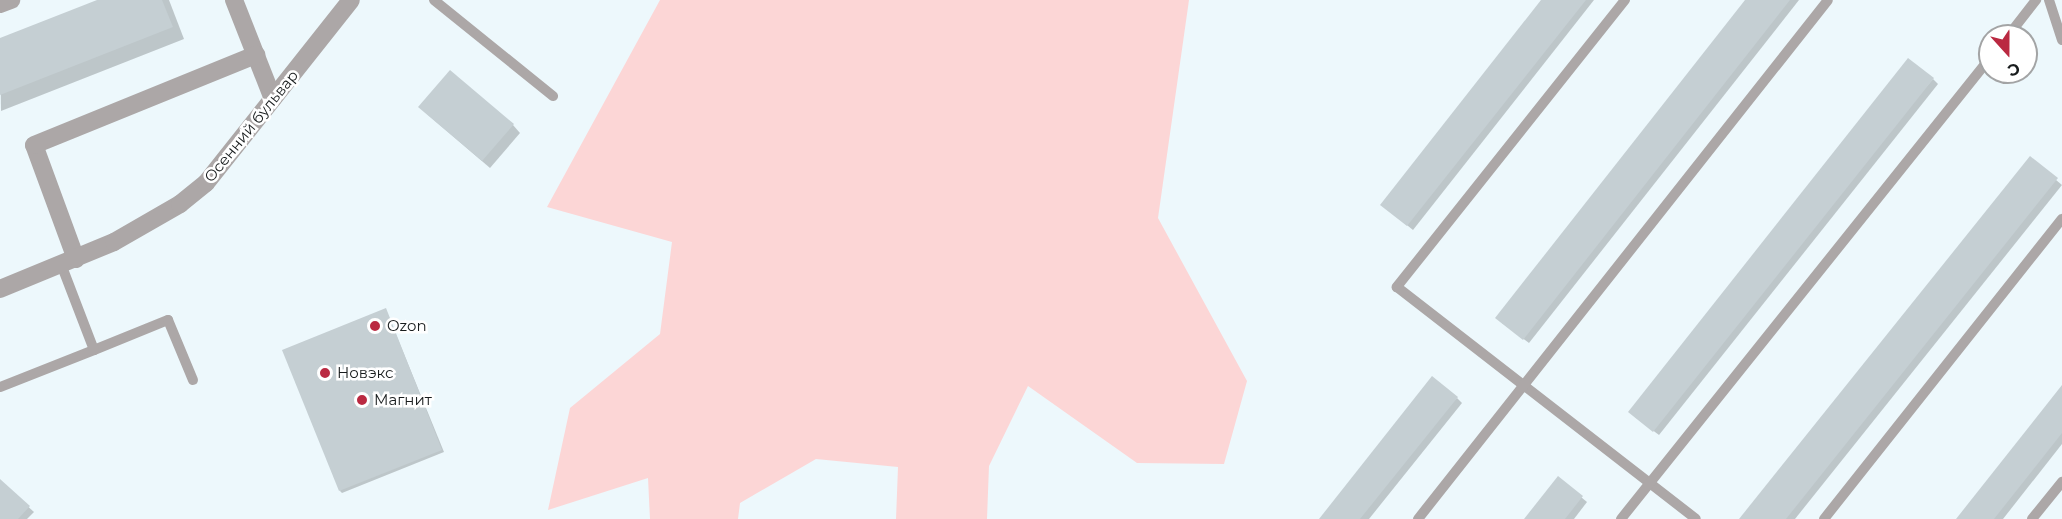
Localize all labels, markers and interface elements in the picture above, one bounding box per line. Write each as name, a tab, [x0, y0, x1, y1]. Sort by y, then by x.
north arrow	[1978, 24, 2038, 84]
text: С	[2005, 58, 2023, 80]
street label: Осенний бульвар	[200, 66, 302, 186]
place label: Ozon	[387, 317, 427, 335]
marker: Ozon	[368, 319, 382, 333]
place label: Новэкс	[337, 364, 393, 382]
marker: Новэкс	[318, 366, 332, 380]
place label: Магнит	[374, 391, 432, 409]
marker: Магнит	[355, 393, 369, 407]

